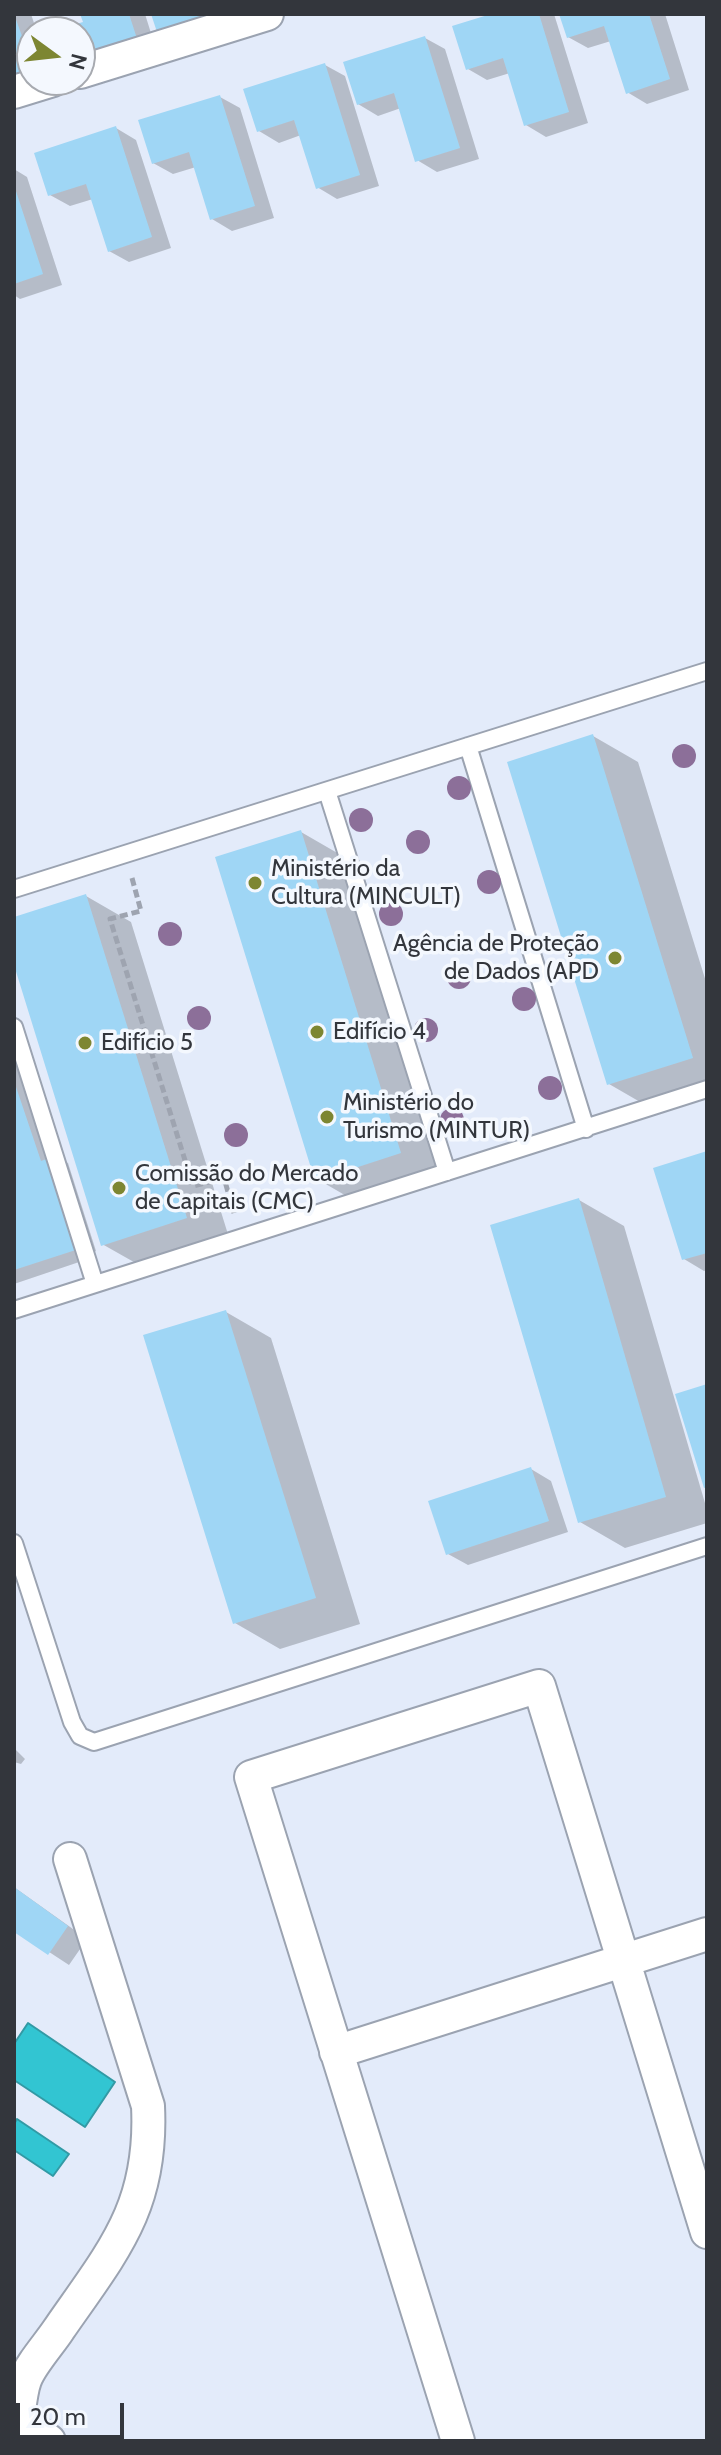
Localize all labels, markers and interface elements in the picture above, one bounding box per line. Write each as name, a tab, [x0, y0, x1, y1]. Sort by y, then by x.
north arrow	[16, 16, 96, 96]
text: N	[63, 51, 93, 73]
place label: Ministério da Cultura (MINCULT)	[271, 855, 461, 911]
marker: Ministério da Cultura (MINCULT)	[246, 874, 264, 892]
place label: Agência de Proteção de Dados (APD	[393, 930, 599, 986]
marker: Agência de Proteção de Dados (APD	[606, 949, 624, 967]
place label: Edifício 4	[333, 1018, 426, 1046]
marker: Edifício 4	[308, 1023, 326, 1041]
place label: Edifício 5	[101, 1029, 193, 1057]
marker: Edifício 5	[76, 1034, 94, 1052]
place label: Ministério do Turismo (MINTUR)	[343, 1089, 530, 1145]
marker: Ministério do Turismo (MINTUR)	[318, 1108, 336, 1126]
place label: Comissão do Mercado de Capitais (CMC)	[135, 1160, 358, 1216]
marker: Comissão do Mercado de Capitais (CMC)	[110, 1179, 128, 1197]
scale bar	[20, 2387, 128, 2437]
text: 20 m	[30, 2402, 86, 2431]

